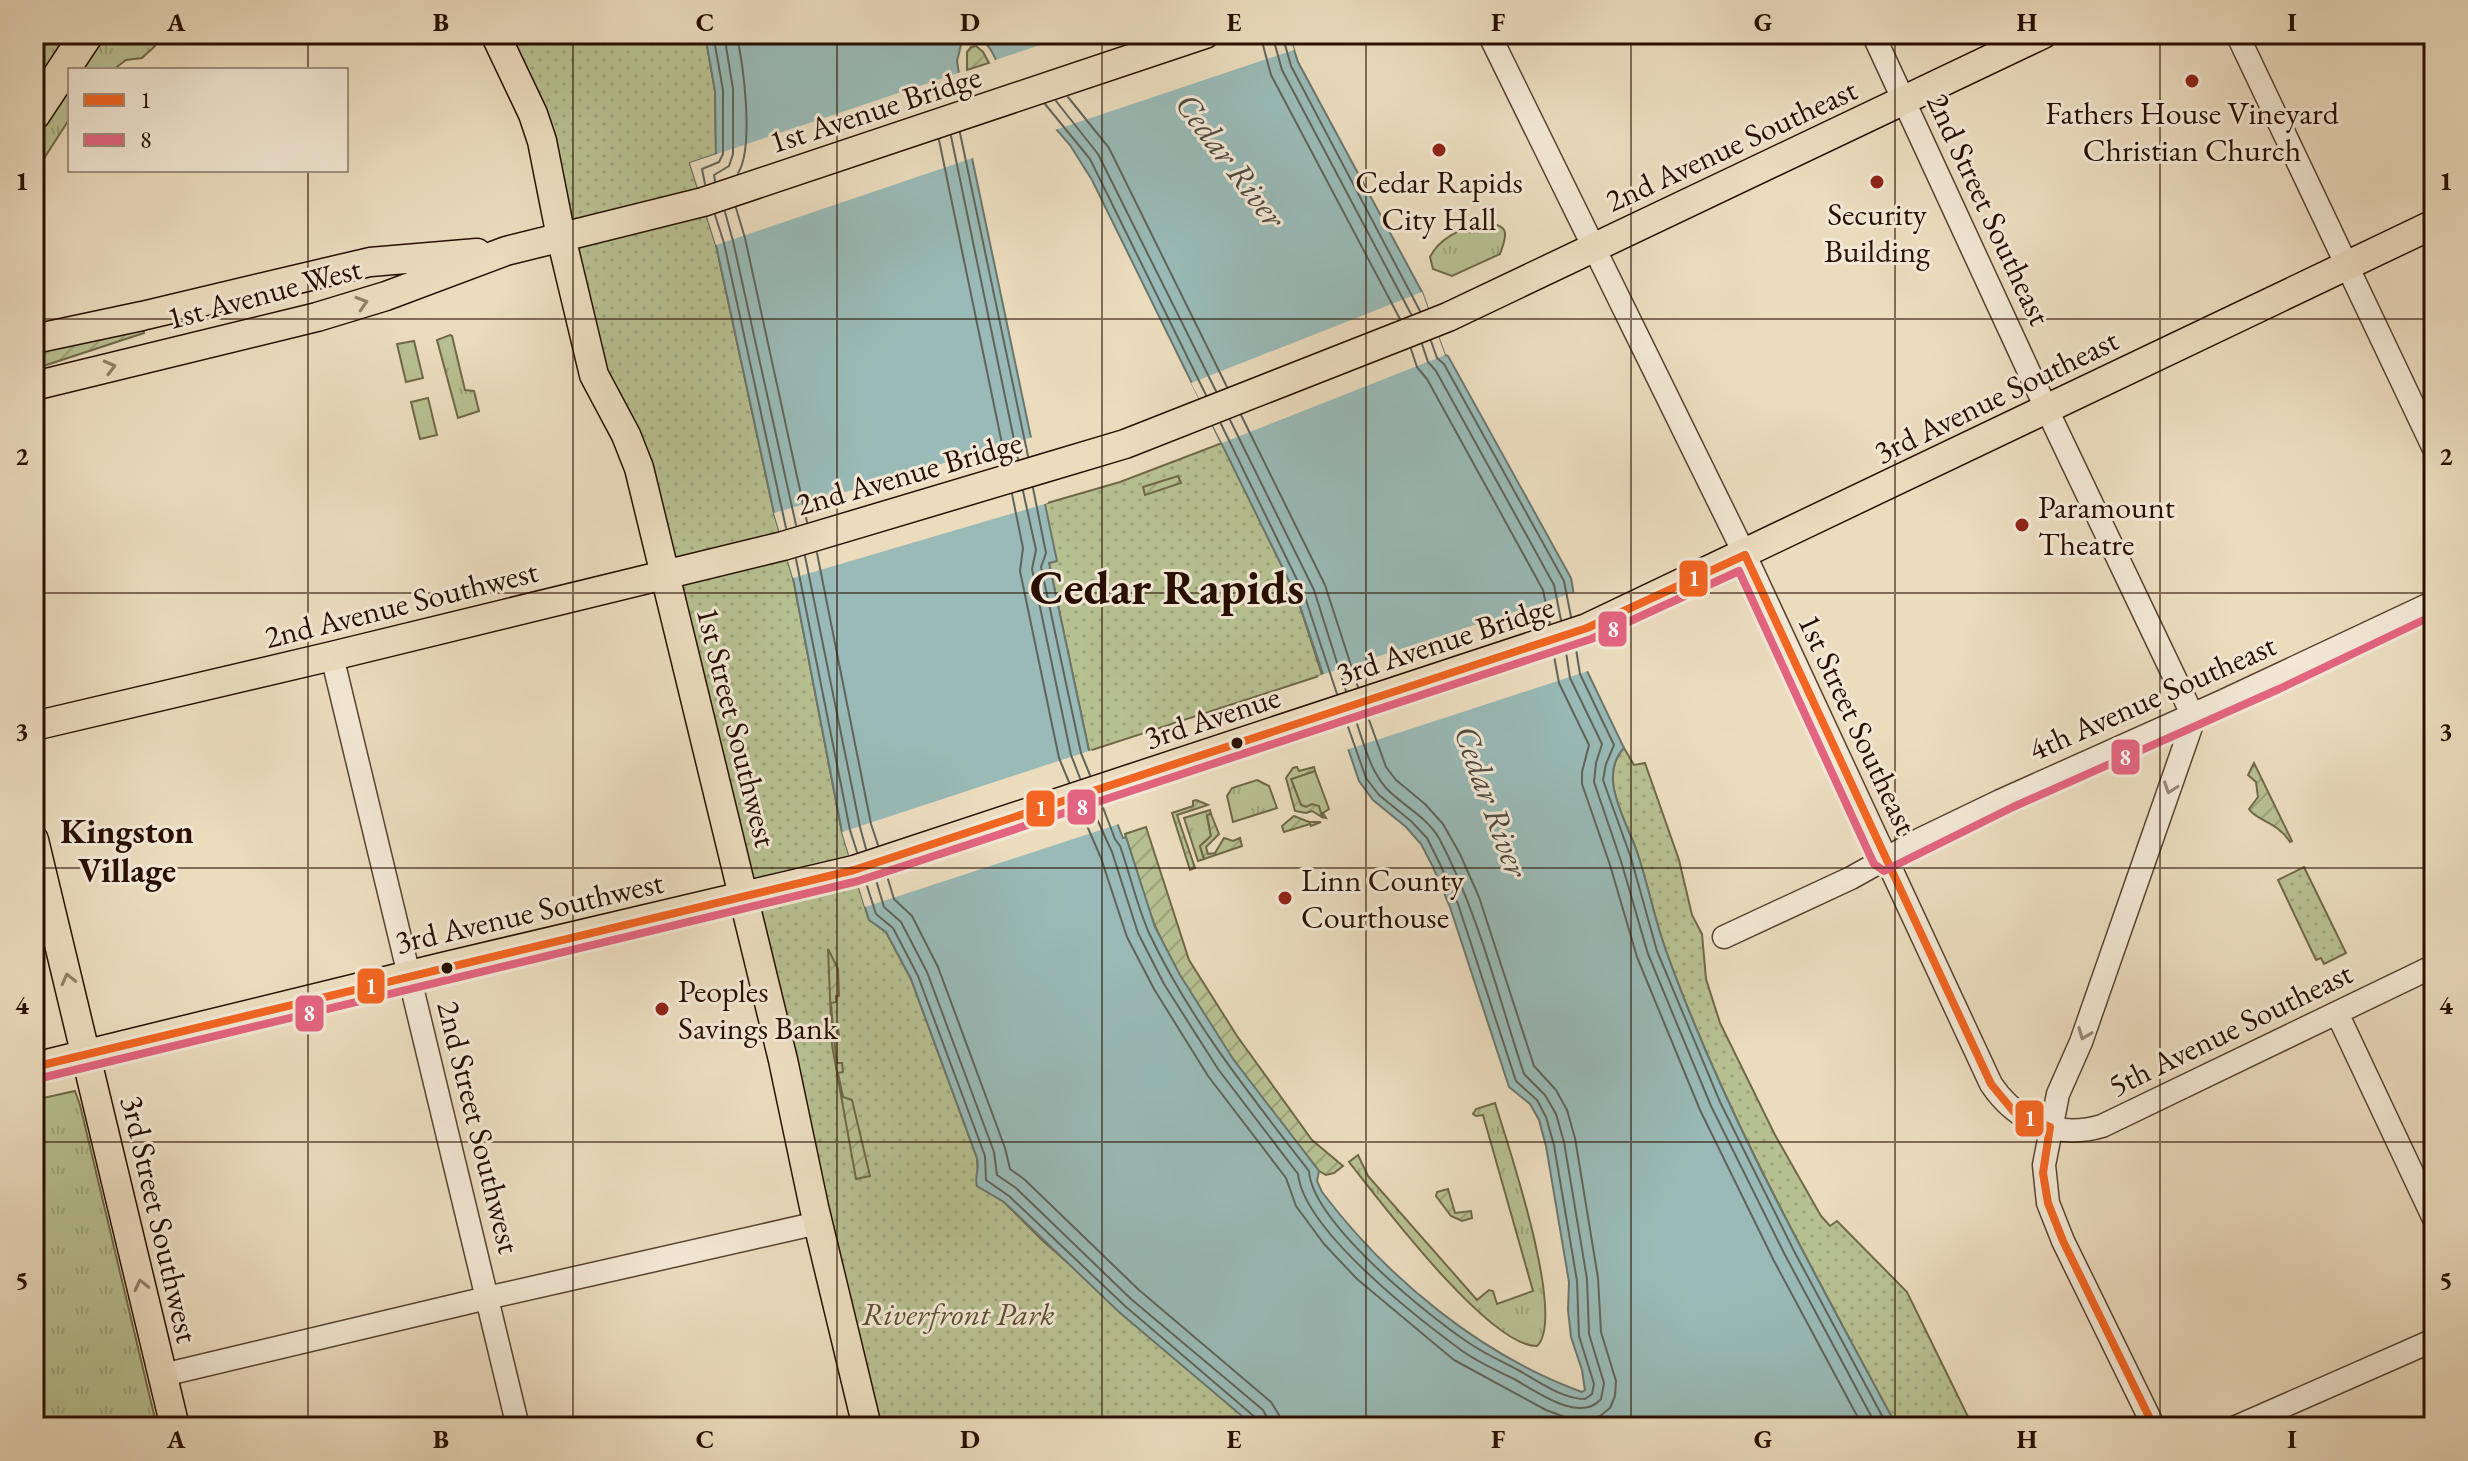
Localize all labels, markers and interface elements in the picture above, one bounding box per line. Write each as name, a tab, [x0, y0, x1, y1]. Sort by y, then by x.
text: A	[166, 5, 186, 39]
text: B	[433, 5, 449, 39]
text: C	[696, 5, 714, 39]
text: D	[960, 5, 980, 39]
text: E	[1227, 5, 1242, 39]
text: F	[1491, 5, 1505, 39]
text: G	[1754, 5, 1773, 39]
text: H	[2017, 5, 2038, 39]
text: I	[2287, 5, 2297, 39]
street label: 1st Avenue Bridge	[764, 55, 986, 163]
legend	[68, 68, 348, 172]
street label: 2nd Avenue Southeast	[1598, 68, 1864, 222]
marker: Fathers House Vineyard Christian Church	[2183, 72, 2201, 90]
text: 1	[140, 84, 152, 115]
water label: Cedar River	[1166, 84, 1297, 238]
street label: 2nd Street Southeast	[1917, 86, 2061, 332]
place label: Fathers House Vineyard Christian Church	[2045, 92, 2340, 171]
text: 8	[140, 124, 152, 155]
marker: Cedar Rapids City Hall	[1430, 141, 1448, 159]
place label: Cedar Rapids City Hall	[1355, 161, 1523, 240]
text: 1	[15, 164, 29, 198]
text: 1	[2439, 164, 2453, 198]
marker: Security Building	[1868, 173, 1886, 191]
place label: Security Building	[1824, 193, 1931, 272]
street label: 1st Avenue West	[162, 247, 366, 339]
one-way arrow	[354, 296, 368, 312]
street label: 3rd Avenue Southeast	[1867, 319, 2125, 473]
one-way arrow	[102, 359, 116, 376]
street label: 2nd Avenue Bridge	[791, 421, 1027, 525]
text: 2	[15, 439, 29, 473]
text: 2	[2439, 439, 2453, 473]
place label: Paramount Theatre	[2038, 486, 2175, 565]
marker: Paramount Theatre	[2013, 516, 2031, 534]
street label: 2nd Avenue Southwest	[260, 550, 542, 658]
district label: Cedar Rapids	[1030, 556, 1304, 618]
line badge: 1	[1678, 559, 1709, 598]
text: 1	[1688, 564, 1700, 593]
street label: 3rd Avenue Bridge	[1331, 585, 1559, 695]
street label: 1st Street Southwest	[687, 602, 787, 852]
street label: 1st Street Southeast	[1789, 607, 1927, 841]
line badge: 8	[1597, 610, 1628, 648]
text: 8	[1607, 615, 1619, 644]
street label: 4th Avenue Southeast	[2022, 624, 2282, 770]
street label: 3rd Avenue	[1139, 675, 1285, 759]
text: 3	[15, 714, 29, 748]
text: 3	[2439, 714, 2453, 748]
water label: Cedar River	[1444, 719, 1540, 885]
unlabelled marker	[1229, 735, 1245, 751]
line badge: 8	[2110, 738, 2141, 776]
text: 8	[2119, 743, 2131, 772]
one-way arrow	[2163, 781, 2180, 795]
line badge: 8	[1066, 788, 1097, 826]
line badge: 1	[1025, 789, 1056, 828]
text: 8	[1076, 793, 1088, 822]
text: 1	[1035, 794, 1047, 823]
district label: Kingston Village	[60, 809, 194, 892]
place label: Linn County Courthouse	[1301, 859, 1465, 938]
street label: 3rd Avenue Southwest	[391, 861, 667, 963]
marker: Linn County Courthouse	[1276, 889, 1294, 907]
street label: 5th Avenue Southeast	[2101, 952, 2359, 1106]
unlabelled marker	[439, 960, 455, 976]
line badge: 1	[356, 967, 386, 1005]
place label: Peoples Savings Bank	[678, 970, 839, 1049]
one-way arrow	[61, 972, 78, 986]
text: 1	[365, 972, 377, 1001]
text: 4	[15, 988, 29, 1022]
text: 4	[2439, 988, 2453, 1022]
line badge: 8	[294, 994, 325, 1033]
street label: 2nd Street Southwest	[427, 996, 531, 1258]
text: 8	[303, 999, 315, 1028]
marker: Peoples Savings Bank	[653, 1000, 671, 1018]
one-way arrow	[2077, 1026, 2094, 1040]
street label: 3rd Street Southwest	[111, 1091, 209, 1347]
line badge: 1	[2014, 1099, 2045, 1138]
text: 1	[2024, 1104, 2036, 1133]
text: 5	[15, 1263, 29, 1297]
text: 5	[2439, 1263, 2453, 1297]
one-way arrow	[133, 1278, 150, 1292]
park label: Riverfront Park	[861, 1293, 1055, 1335]
text: A	[166, 1422, 186, 1456]
text: B	[433, 1422, 449, 1456]
text: C	[696, 1422, 714, 1456]
text: D	[960, 1422, 980, 1456]
text: E	[1227, 1422, 1242, 1456]
text: F	[1491, 1422, 1505, 1456]
text: G	[1754, 1422, 1773, 1456]
text: H	[2017, 1422, 2038, 1456]
text: I	[2287, 1422, 2297, 1456]

